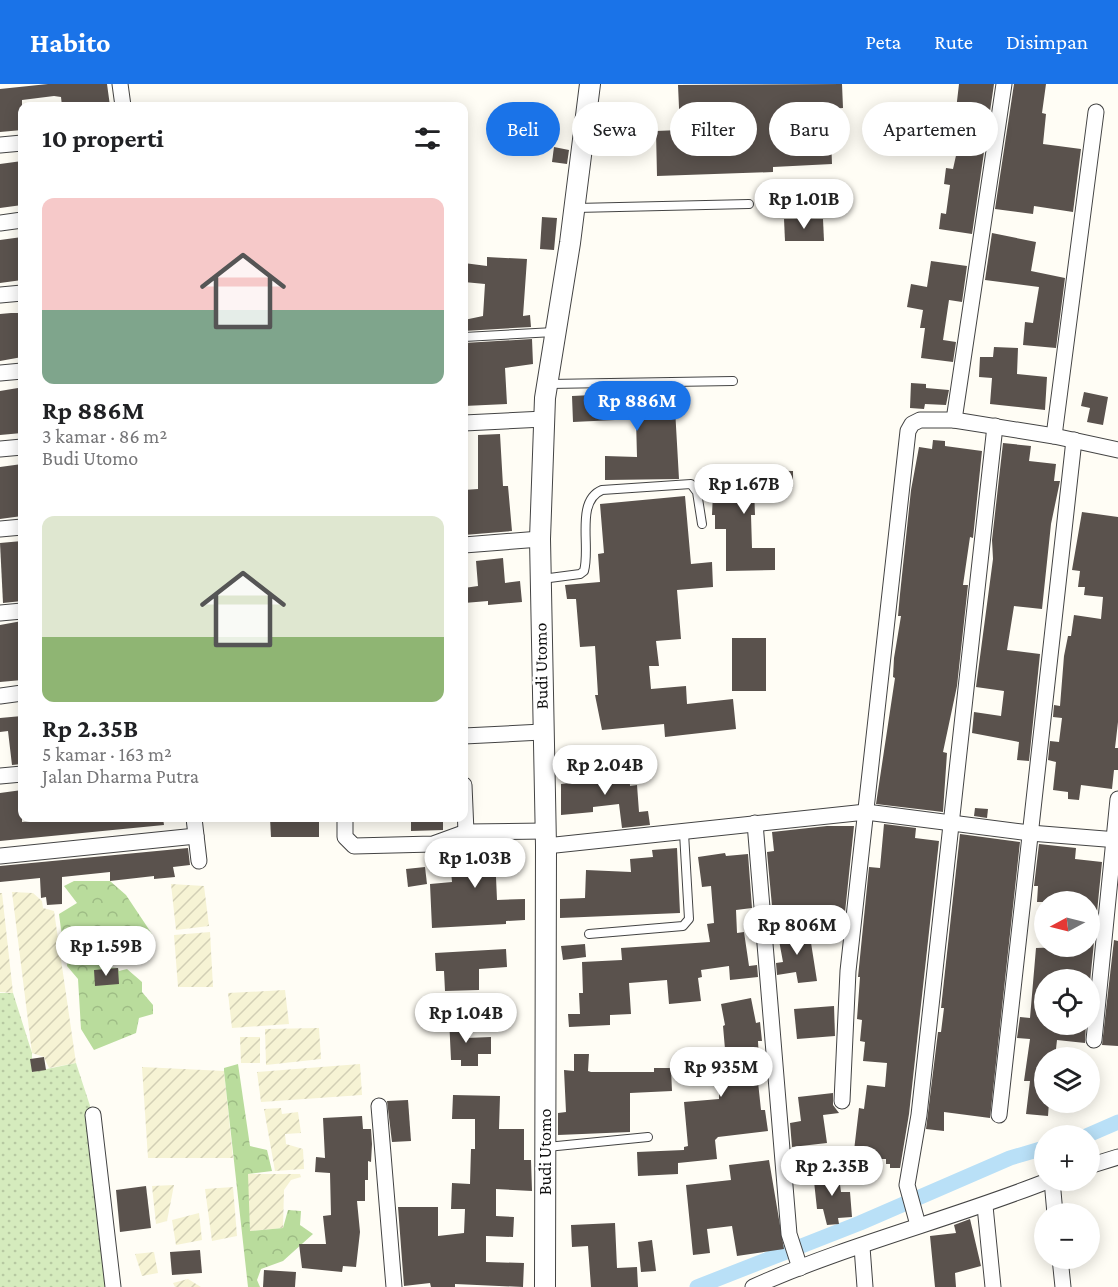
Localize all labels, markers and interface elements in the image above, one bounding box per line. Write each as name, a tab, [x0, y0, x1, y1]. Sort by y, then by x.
text: Habito	[30, 27, 111, 58]
text: Peta	[865, 30, 901, 54]
text: Rute	[934, 30, 973, 54]
text: Disimpan	[1006, 30, 1088, 54]
chip: Beli	[486, 102, 560, 156]
chip: Sewa	[572, 102, 658, 156]
chip: Filter	[670, 102, 757, 156]
chip: Baru	[769, 102, 850, 156]
chip: Apartemen	[862, 102, 998, 156]
icon: filters	[411, 122, 444, 155]
text: 10 properti	[42, 124, 164, 153]
pin: Rp 1.01B	[742, 179, 866, 230]
text: Rp 1.01B	[769, 187, 840, 209]
icon: home	[189, 237, 297, 345]
pin: Rp 886M	[582, 381, 692, 432]
text: Rp 886M	[598, 389, 676, 411]
text: Rp 886M	[42, 396, 144, 425]
text: 3 kamar · 86 m²	[42, 425, 167, 447]
text: Budi Utomo	[42, 447, 138, 469]
pin: Rp 1.67B	[682, 464, 806, 515]
text: Rp 1.67B	[708, 472, 780, 494]
icon: home	[189, 555, 297, 663]
street label: Budi Utomo	[530, 622, 552, 710]
text: Rp 2.35B	[42, 714, 138, 743]
text: 5 kamar · 163 m²	[42, 743, 172, 765]
pin: Rp 2.04B	[543, 745, 667, 796]
text: Rp 2.04B	[566, 753, 644, 775]
text: Jalan Dharma Putra	[42, 765, 199, 787]
pin: Rp 1.03B	[413, 838, 537, 889]
text: Rp 1.03B	[439, 846, 512, 868]
north arrow	[1034, 891, 1100, 957]
map controls	[1034, 891, 1100, 1269]
pin: Rp 806M	[742, 905, 852, 956]
text: Rp 806M	[757, 913, 837, 935]
pin: Rp 1.59B	[44, 926, 168, 977]
text: Rp 1.59B	[70, 934, 142, 956]
button: locate	[1034, 969, 1100, 1035]
pin: Rp 1.04B	[404, 993, 528, 1044]
text: Rp 1.04B	[429, 1001, 503, 1023]
pin: Rp 935M	[666, 1047, 776, 1098]
button: layers	[1034, 1047, 1100, 1113]
text: Rp 935M	[684, 1055, 758, 1077]
street label: Budi Utomo	[535, 1109, 555, 1195]
button: +	[1034, 1125, 1100, 1191]
pin: Rp 2.35B	[770, 1146, 894, 1197]
text: Rp 2.35B	[795, 1154, 869, 1176]
button: −	[1034, 1203, 1100, 1269]

